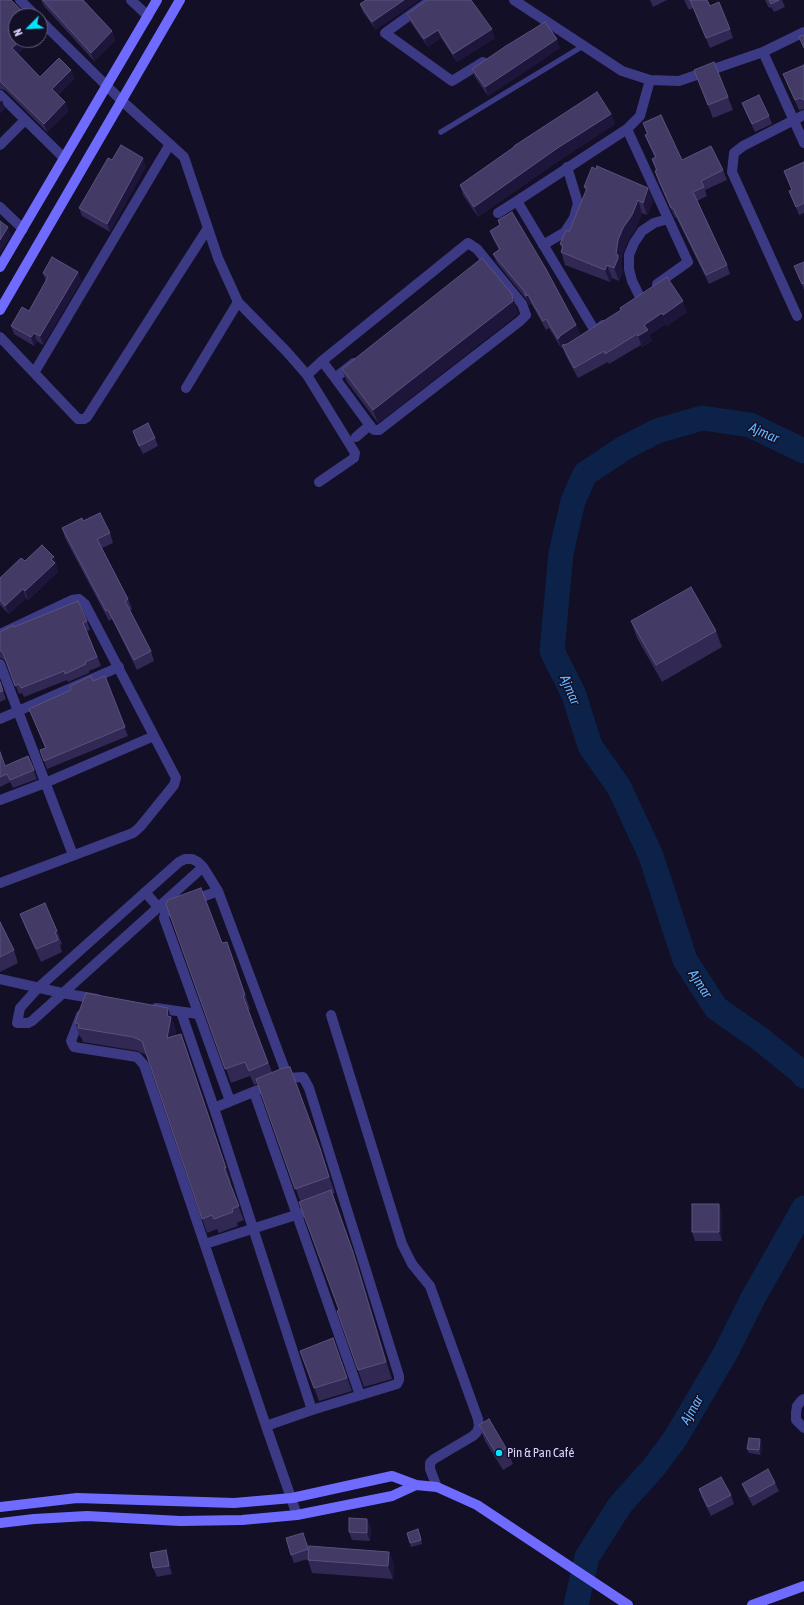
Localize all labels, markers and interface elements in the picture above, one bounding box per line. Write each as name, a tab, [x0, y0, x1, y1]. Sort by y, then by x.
north arrow	[8, 8, 48, 48]
text: N	[11, 27, 25, 38]
water label: Ajmar	[747, 419, 781, 447]
water label: Ajmar	[556, 673, 584, 707]
water label: Ajmar	[685, 967, 715, 1001]
water label: Ajmar	[677, 1392, 707, 1428]
place label: Pin & Pan Café	[507, 1445, 574, 1461]
marker: Pin & Pan Café	[494, 1448, 504, 1458]

